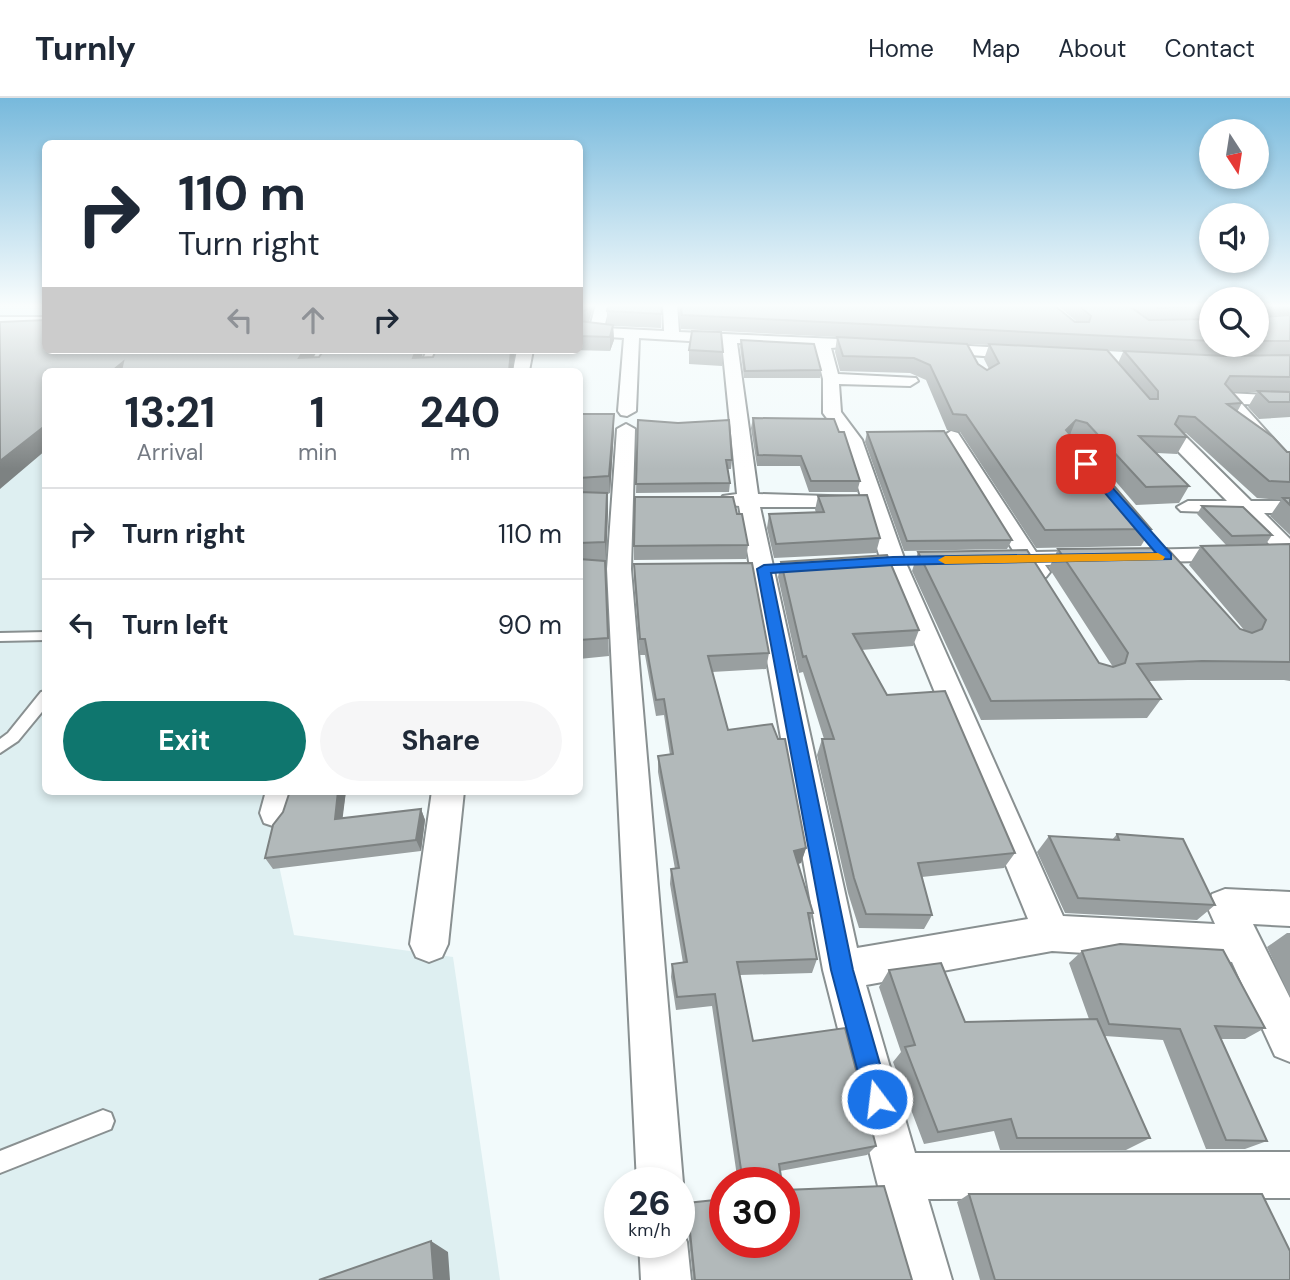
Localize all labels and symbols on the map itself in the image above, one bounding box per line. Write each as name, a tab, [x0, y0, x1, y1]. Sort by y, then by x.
north arrow	[1199, 119, 1269, 189]
pin	[1056, 434, 1116, 494]
position arrow	[840, 1062, 914, 1136]
speed limit sign: 30	[709, 1167, 800, 1258]

